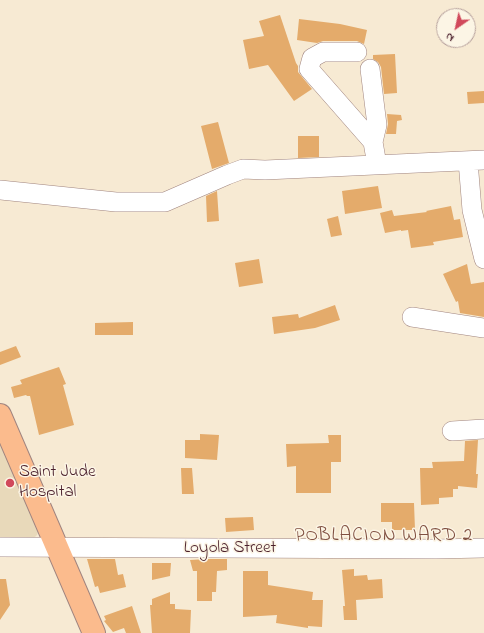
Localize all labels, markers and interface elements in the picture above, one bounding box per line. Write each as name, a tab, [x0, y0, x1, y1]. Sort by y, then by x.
north arrow	[436, 8, 476, 48]
text: N	[442, 28, 457, 46]
place label: Saint Jude Hospital	[19, 463, 96, 503]
marker: Saint Jude Hospital	[4, 477, 16, 489]
district label: POBLACION WARD 2	[295, 526, 473, 548]
street label: Loyola Street	[184, 539, 276, 559]

